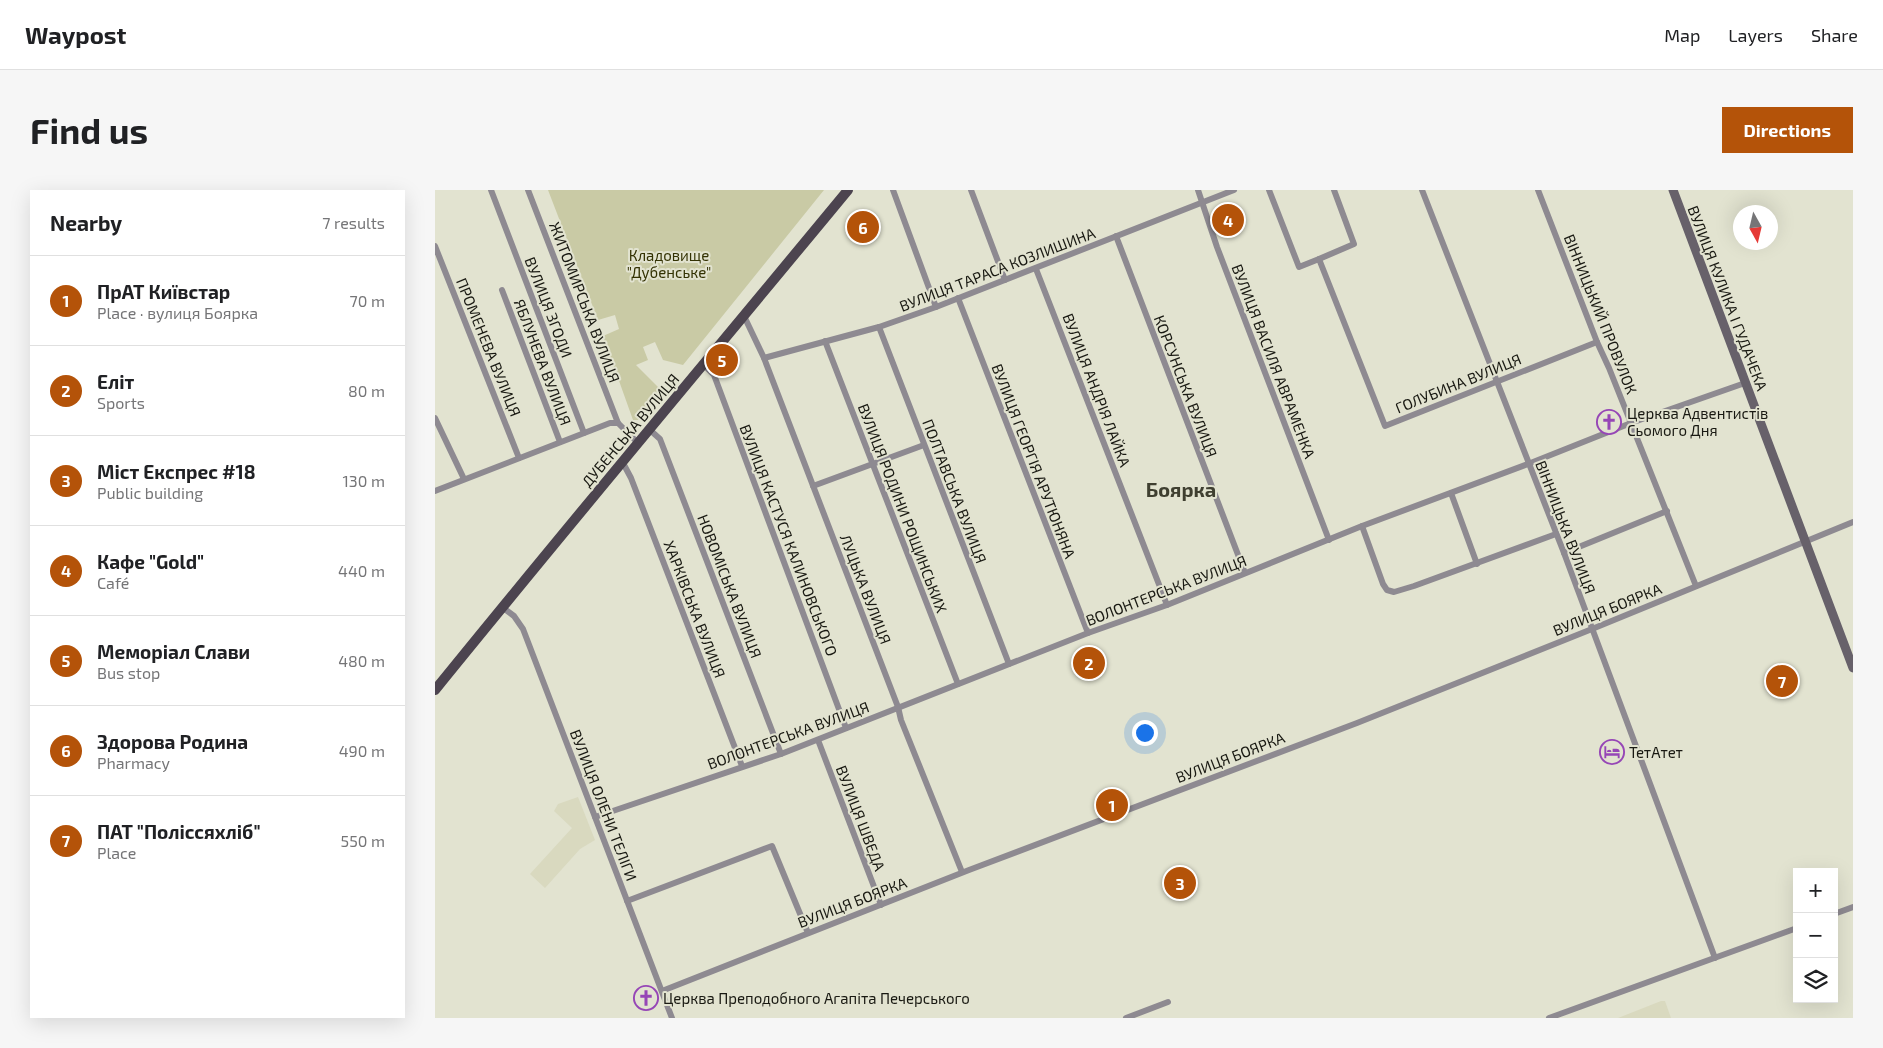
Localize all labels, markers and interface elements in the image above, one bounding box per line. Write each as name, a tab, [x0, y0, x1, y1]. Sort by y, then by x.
text: Waypost	[25, 20, 126, 49]
text: Map	[1664, 24, 1700, 46]
text: Layers	[1728, 24, 1783, 46]
text: Share	[1811, 24, 1858, 46]
button: Directions	[1722, 107, 1853, 153]
text: Find us	[30, 109, 148, 151]
pin: 4	[1212, 201, 1244, 239]
street label: ВУЛИЦЯ КУЛИКА І ГУДАЧЕКА	[1684, 203, 1772, 394]
north arrow	[1733, 205, 1778, 250]
pin: 6	[847, 208, 879, 246]
text: Nearby	[50, 210, 122, 235]
text: 7 results	[322, 213, 385, 232]
street label: ЖИТОМИРСЬКА ВУЛИЦЯ	[546, 219, 624, 385]
street label: ВУЛИЦЯ ТАРАСА КОЗЛИШИНА	[897, 223, 1098, 315]
street label: ВІННИЦЬКИЙ ПРОВУЛОК	[1561, 231, 1641, 397]
park label: Кладовище "Дубенське"	[627, 246, 711, 282]
street label: ВУЛИЦЯ ЗГОДИ	[522, 254, 576, 360]
street label: ВУЛИЦЯ ВАСИЛЯ АВРАМЕНКА	[1229, 261, 1320, 461]
street label: ПРОМЕНЕВА ВУЛИЦЯ	[453, 275, 525, 419]
text: ПрАТ Київстар	[97, 280, 230, 303]
text: 1	[63, 291, 69, 310]
text: 70 m	[350, 291, 385, 310]
street label: ЯБЛУНЕВА ВУЛИЦЯ	[511, 296, 575, 428]
text: Place · вулиця Боярка	[97, 303, 258, 322]
street label: ВУЛИЦЯ АНДРІЯ ЛАЙКА	[1059, 311, 1135, 470]
street label: КОРСУНСЬКА ВУЛИЦЯ	[1151, 312, 1221, 460]
pin: 5	[706, 341, 738, 379]
street label: ГОЛУБИНА ВУЛИЦЯ	[1392, 349, 1524, 417]
street label: ВУЛИЦЯ ГЕОРГІЯ АРУТЮНЯНА	[988, 361, 1080, 562]
text: Еліт	[97, 370, 134, 393]
street label: ДУБЕНСЬКА ВУЛИЦЯ	[577, 370, 683, 490]
text: 2	[61, 381, 71, 400]
text: 80 m	[348, 381, 385, 400]
text: Sports	[97, 393, 145, 412]
street label: ВУЛИЦЯ РОДИНИ РОЩИНСЬКИХ	[855, 401, 951, 615]
place label: Церква Адвентистів Сьомого Дня	[1627, 404, 1768, 439]
church icon: Церква Адвентистів Сьомого Дня	[1596, 409, 1622, 435]
street label: ПОЛТАВСЬКА ВУЛИЦЯ	[919, 416, 991, 566]
street label: ВУЛИЦЯ КАСТУСЯ КАЛИНОВСЬКОГО	[736, 422, 842, 658]
street label: ВІННИЦЬКА ВУЛИЦЯ	[1532, 458, 1600, 596]
text: Міст Експрес #18	[97, 460, 256, 483]
text: 3	[61, 471, 71, 490]
text: 130 m	[343, 471, 385, 490]
district label: Боярка	[1146, 477, 1216, 501]
text: Public building	[97, 483, 203, 502]
street label: НОВОМІСЬКА ВУЛИЦЯ	[694, 512, 766, 660]
street label: ЛУЦЬКА ВУЛИЦЯ	[837, 532, 895, 646]
street label: ХАРКІВСЬКА ВУЛИЦЯ	[661, 538, 729, 680]
text: Кафе "Gold"	[97, 550, 204, 573]
street label: ВОЛОНТЕРСЬКА ВУЛИЦЯ	[1083, 551, 1249, 629]
text: 4	[61, 561, 71, 580]
text: 440 m	[338, 561, 385, 580]
text: Café	[97, 573, 129, 592]
street label: ВУЛИЦЯ БОЯРКА	[1550, 579, 1665, 639]
text: Меморіал Слави	[97, 640, 250, 663]
pin: 2	[1073, 644, 1105, 682]
text: 5	[62, 651, 70, 670]
text: 480 m	[338, 651, 385, 670]
pin: 7	[1766, 662, 1798, 700]
text: Bus stop	[97, 663, 160, 682]
street label: ВОЛОНТЕРСЬКА ВУЛИЦЯ	[705, 697, 871, 773]
your location	[1132, 720, 1158, 746]
street label: ВУЛИЦЯ ОЛЕНИ ТЕЛІГИ	[567, 727, 641, 883]
street label: ВУЛИЦЯ БОЯРКА	[1173, 728, 1288, 786]
text: Здорова Родина	[97, 730, 248, 753]
hotel icon: ТетАтет	[1599, 739, 1625, 765]
text: 6	[61, 741, 71, 760]
text: 490 m	[339, 741, 385, 760]
place label: ТетАтет	[1629, 743, 1683, 761]
text: Pharmacy	[97, 753, 170, 772]
street label: ВУЛИЦЯ ШВЕДА	[833, 763, 890, 874]
pin: 1	[1096, 786, 1128, 824]
text: ПАТ "Поліссяхліб"	[97, 820, 260, 843]
text: 7	[62, 831, 70, 850]
text: 550 m	[341, 831, 385, 850]
text: Place	[97, 843, 136, 862]
pin: 3	[1164, 864, 1196, 902]
map controls	[1793, 868, 1838, 1003]
button: +	[1793, 868, 1838, 913]
street label: ВУЛИЦЯ БОЯРКА	[795, 873, 910, 931]
button: −	[1793, 913, 1838, 958]
button: layers	[1793, 958, 1838, 1003]
church icon: Церква Преподобного Агапіта Печерського	[633, 985, 659, 1011]
place label: Церква Преподобного Агапіта Печерського	[663, 989, 970, 1007]

